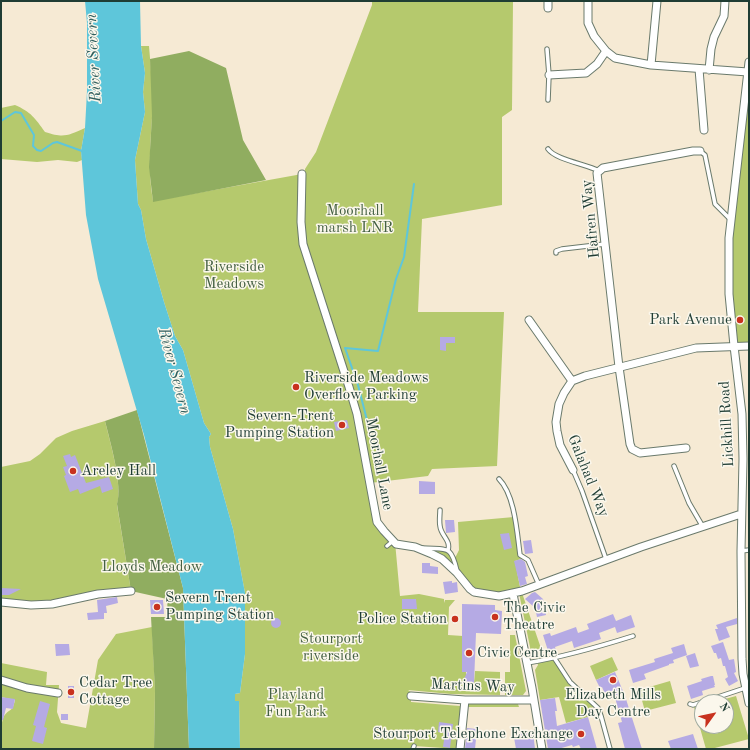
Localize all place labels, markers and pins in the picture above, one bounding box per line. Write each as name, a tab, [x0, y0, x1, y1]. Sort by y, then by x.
place label: Park Avenue	[649, 311, 732, 329]
marker: Park Avenue	[735, 315, 745, 325]
place label: Riverside Meadows Overflow Parking	[304, 369, 429, 404]
marker: Riverside Meadows Overflow Parking	[291, 382, 301, 392]
place label: Severn-Trent Pumping Station	[225, 407, 334, 442]
marker: Severn-Trent Pumping Station	[337, 420, 347, 430]
place label: Areley Hall	[81, 462, 156, 480]
marker: Areley Hall	[68, 466, 78, 476]
place label: Severn Trent Pumping Station	[165, 589, 274, 624]
place label: The Civic Theatre	[503, 599, 566, 634]
marker: Severn Trent Pumping Station	[152, 602, 162, 612]
place label: Police Station	[358, 610, 447, 628]
marker: The Civic Theatre	[490, 612, 500, 622]
marker: Police Station	[450, 614, 460, 624]
place label: Civic Centre	[477, 644, 557, 662]
marker: Civic Centre	[464, 648, 474, 658]
place label: Cedar Tree Cottage	[79, 674, 152, 709]
marker: Elizabeth Mills Day Centre	[608, 675, 618, 685]
place label: Elizabeth Mills Day Centre	[565, 686, 661, 721]
marker: Cedar Tree Cottage	[66, 687, 76, 697]
place label: Stourport Telephone Exchange	[373, 725, 573, 743]
marker: Stourport Telephone Exchange	[576, 729, 586, 739]

